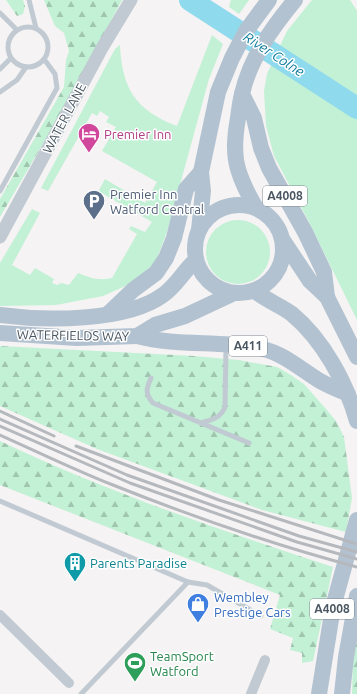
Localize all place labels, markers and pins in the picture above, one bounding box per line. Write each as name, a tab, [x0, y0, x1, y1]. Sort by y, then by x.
hotel icon: Premier Inn	[76, 121, 102, 154]
place label: Premier Inn	[104, 127, 172, 141]
place label: Premier Inn Watford Central	[110, 187, 205, 216]
parking icon: Premier Inn Watford Central	[81, 188, 107, 221]
building icon: Parents Paradise	[62, 550, 88, 583]
place label: Parents Paradise	[90, 556, 187, 570]
place label: Wembley Prestige Cars	[214, 590, 291, 619]
shop icon: Wembley Prestige Cars	[185, 591, 211, 624]
place label: TeamSport Watford	[150, 649, 214, 678]
sports icon: TeamSport Watford	[122, 650, 148, 683]

